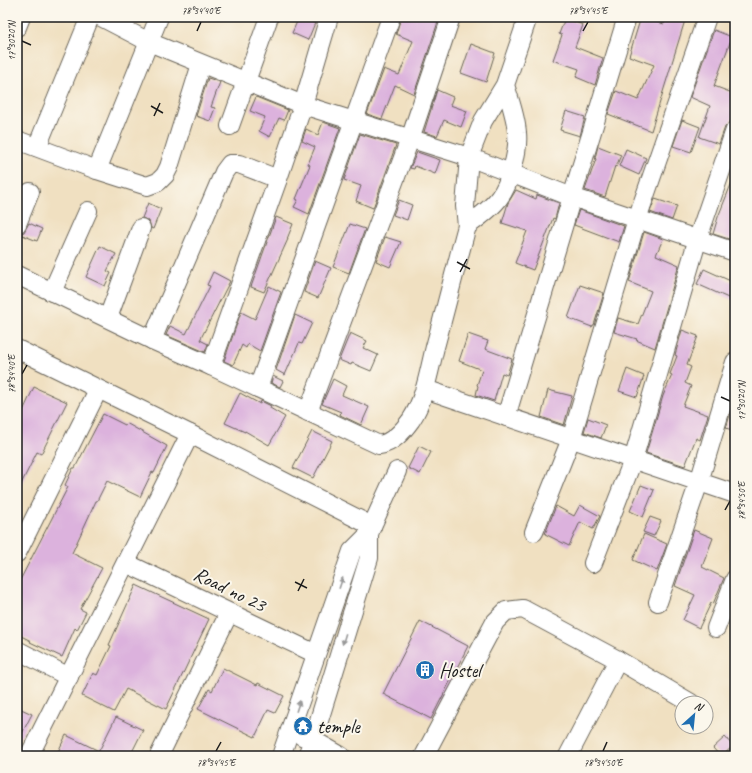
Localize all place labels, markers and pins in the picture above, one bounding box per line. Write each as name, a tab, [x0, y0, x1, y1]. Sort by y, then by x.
place label: Hostel	[439, 658, 484, 683]
building icon: Hostel	[414, 659, 436, 681]
place label: temple	[317, 714, 361, 739]
temple icon: temple	[292, 715, 314, 737]

